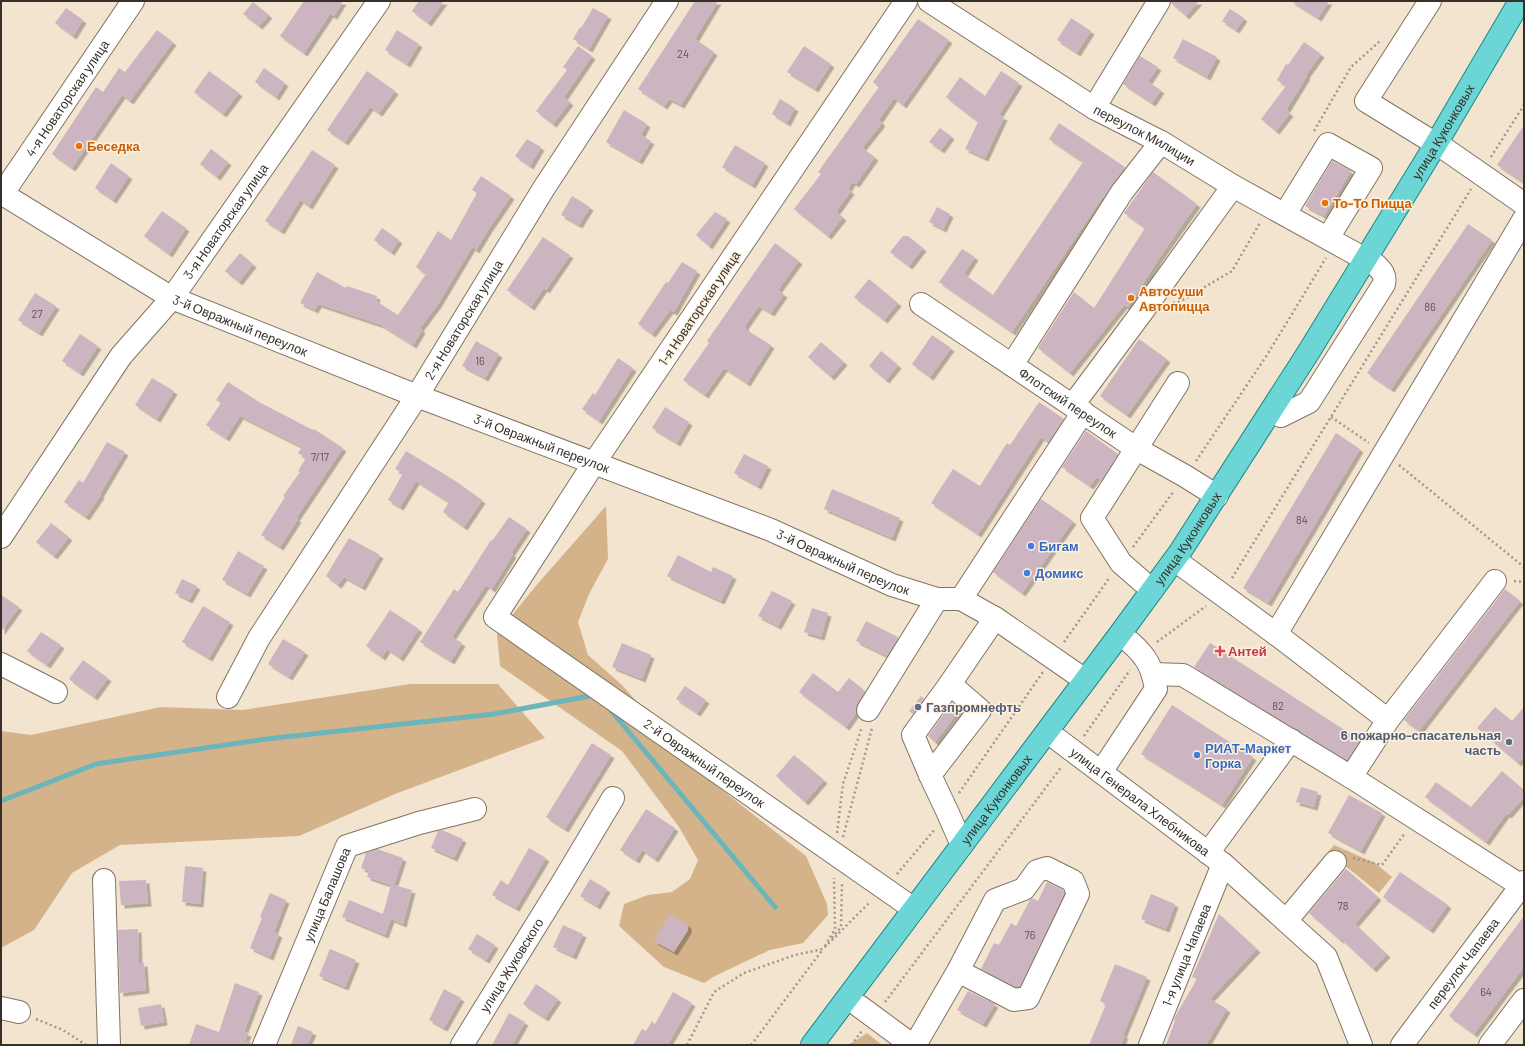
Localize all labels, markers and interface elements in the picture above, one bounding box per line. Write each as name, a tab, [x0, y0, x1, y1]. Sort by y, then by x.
street label: 4-я Новаторская улица	[22, 36, 113, 160]
house number: 24	[677, 47, 689, 60]
street label: улица Куконковых	[1408, 81, 1478, 182]
street label: переулок Милиции	[1091, 101, 1198, 169]
place label: Беседка	[87, 138, 141, 154]
marker: Беседка	[74, 141, 84, 151]
street label: 3-я Новаторская улица	[180, 160, 272, 282]
place label: То-То Пицца	[1333, 195, 1413, 211]
marker: То-То Пицца	[1320, 198, 1330, 208]
street label: 1-я Новаторская улица	[655, 247, 744, 368]
street label: 2-я Новаторская улица	[421, 256, 507, 383]
place label: Автосуши Автопицца	[1139, 283, 1210, 314]
street label: 3-й Овражный переулок	[170, 291, 310, 359]
marker: Автосуши Автопицца	[1126, 293, 1136, 303]
house number: 86	[1424, 300, 1436, 313]
house number: 27	[31, 307, 43, 320]
house number: 16	[475, 354, 485, 367]
street label: Флотский переулок	[1016, 364, 1120, 441]
street label: 3-й Овражный переулок	[472, 410, 612, 476]
house number: 7/17	[311, 450, 329, 463]
street label: улица Куконковых	[1151, 488, 1225, 588]
house number: 84	[1296, 513, 1308, 526]
street label: 3-й Овражный переулок	[774, 526, 912, 598]
place label: Бигам	[1039, 538, 1079, 554]
marker: Бигам	[1026, 541, 1036, 551]
place label: Домикс	[1035, 565, 1083, 581]
marker: Домикс	[1022, 568, 1032, 578]
place label: Антей	[1228, 643, 1267, 659]
marker: Антей	[1215, 646, 1225, 656]
place label: Газпромнефть	[926, 699, 1021, 715]
house number: 82	[1272, 699, 1284, 712]
marker: Газпромнефть	[913, 702, 923, 712]
street label: 2-й Овражный переулок	[641, 715, 768, 811]
place label: 6 пожарно-спасательная часть	[1341, 727, 1501, 758]
marker: 6 пожарно-спасательная часть	[1504, 737, 1514, 747]
place label: РИАТ-Маркет Горка	[1205, 740, 1291, 771]
street label: улица Генерала Хлебникова	[1067, 744, 1214, 860]
marker: РИАТ-Маркет Горка	[1192, 750, 1202, 760]
street label: улица Куконковых	[957, 751, 1035, 848]
street label: улица Балашова	[300, 844, 354, 944]
house number: 78	[1338, 899, 1349, 912]
street label: 1-я улица Чапаева	[1158, 901, 1214, 1009]
street label: переулок Чапаева	[1424, 914, 1503, 1012]
street label: улица Жуковского	[476, 915, 547, 1015]
house number: 76	[1025, 928, 1036, 941]
house number: 64	[1480, 985, 1492, 998]

